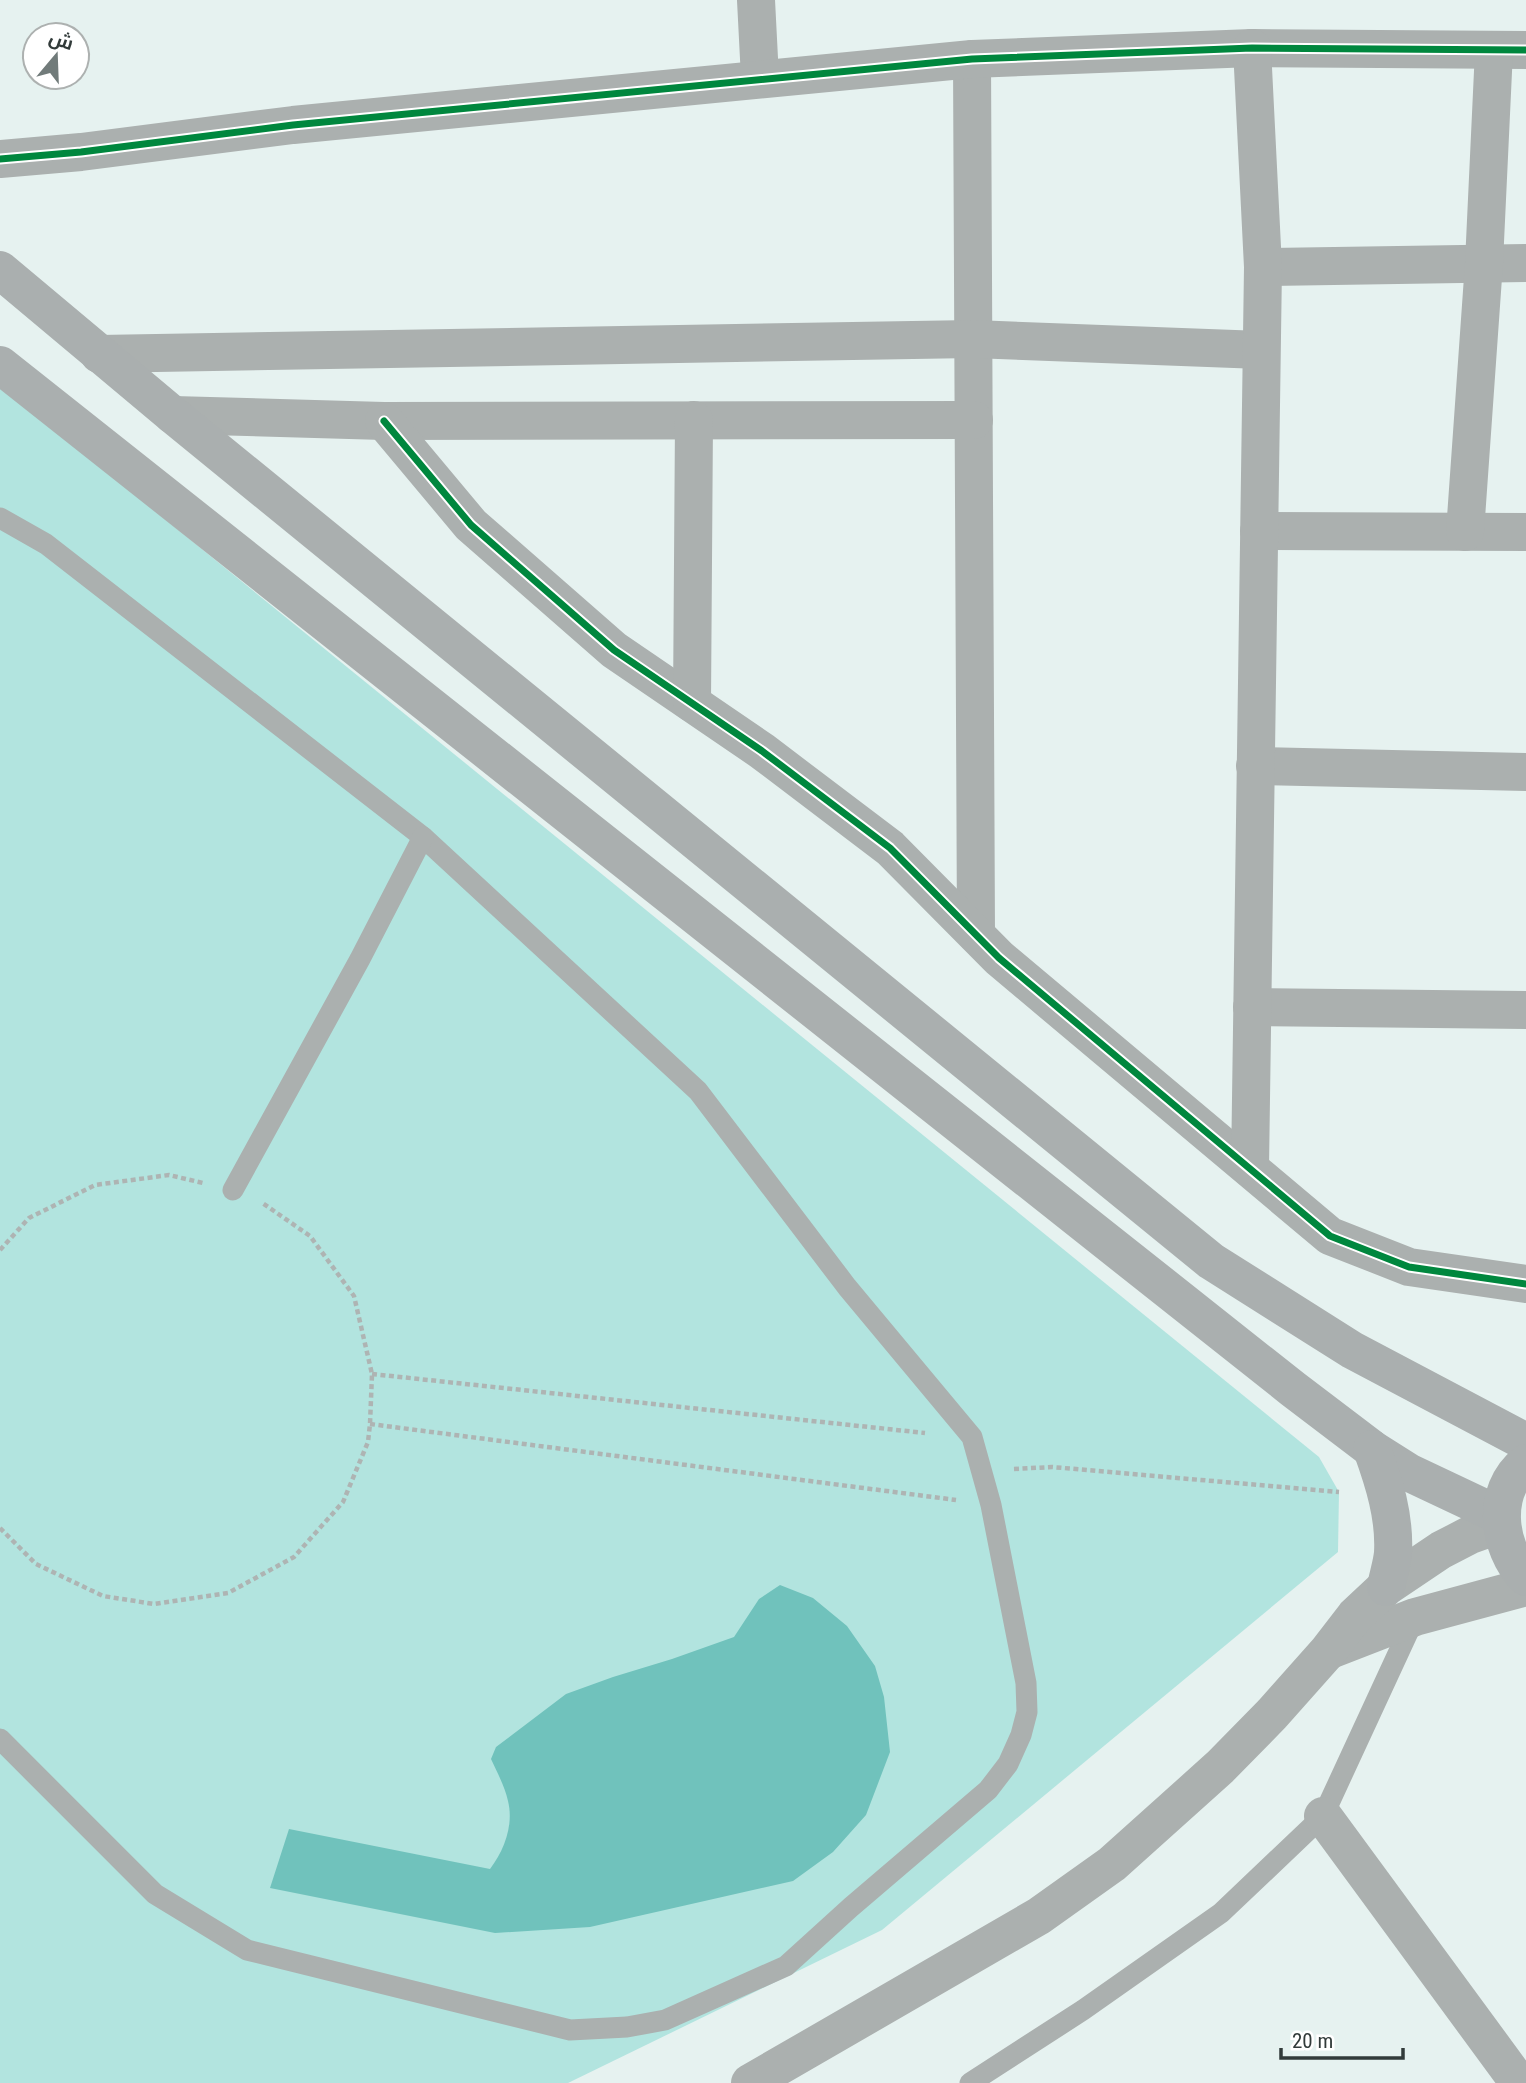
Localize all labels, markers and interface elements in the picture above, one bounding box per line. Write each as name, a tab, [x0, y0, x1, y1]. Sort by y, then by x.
north arrow	[21, 21, 91, 91]
text: ش	[46, 26, 77, 55]
scale bar	[1281, 2016, 1404, 2060]
text: 20 m	[1292, 2029, 1333, 2053]

